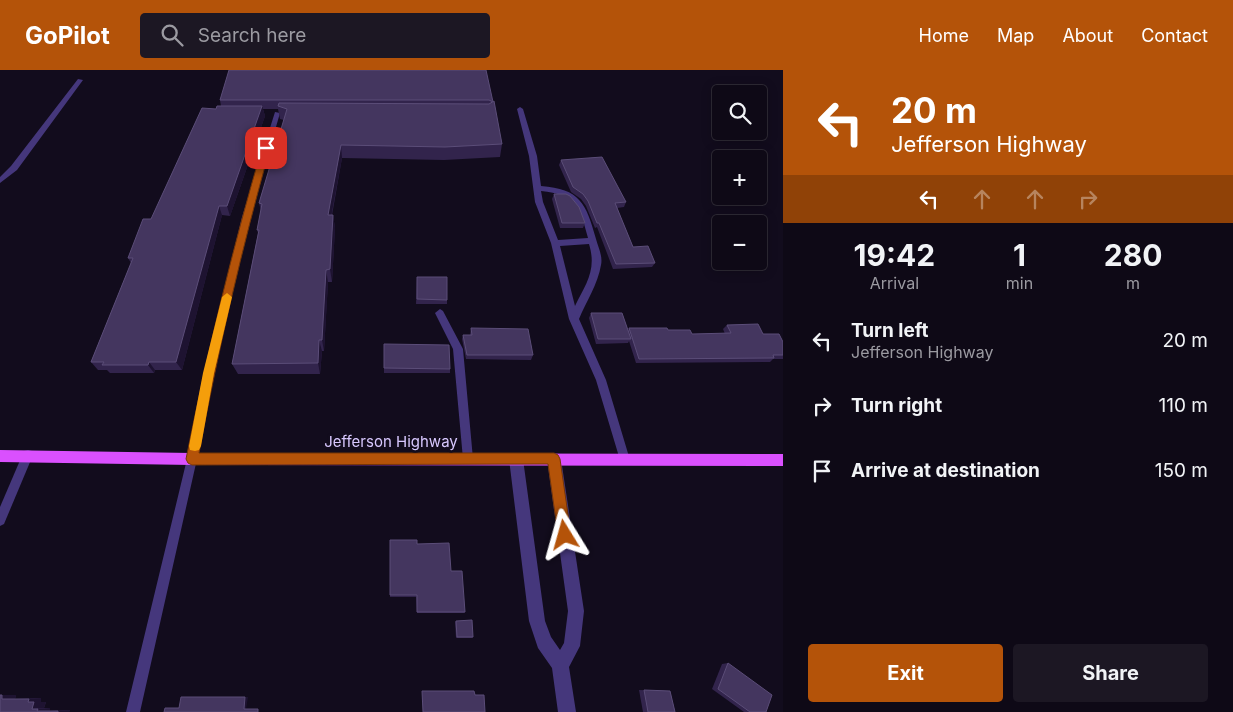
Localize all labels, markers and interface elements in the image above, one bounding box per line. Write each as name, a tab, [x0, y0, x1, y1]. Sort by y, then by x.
search box	[140, 13, 490, 58]
text: GoPilot	[25, 21, 110, 50]
icon: search	[158, 21, 186, 49]
text: Search here	[198, 24, 306, 47]
text: Home	[919, 25, 969, 46]
text: Map	[997, 25, 1034, 46]
text: About	[1062, 25, 1113, 46]
text: Contact	[1141, 25, 1208, 46]
map controls	[712, 85, 767, 270]
button: search	[712, 85, 767, 140]
text: 20 m	[891, 89, 977, 131]
icon: left	[808, 90, 873, 155]
pin	[245, 127, 287, 169]
text: Jefferson Highway	[891, 131, 1087, 157]
icon: arrive	[252, 134, 280, 162]
button: +	[712, 150, 767, 205]
icon: left	[915, 185, 943, 213]
icon: ahead	[968, 185, 996, 213]
icon: ahead	[1021, 185, 1049, 213]
icon: right	[1074, 185, 1102, 213]
button: −	[712, 215, 767, 270]
text: 19:42	[854, 237, 935, 273]
text: 1	[1013, 237, 1026, 273]
text: 280	[1104, 237, 1162, 273]
text: Arrival	[870, 273, 919, 293]
text: min	[1006, 273, 1033, 293]
text: m	[1126, 273, 1140, 293]
text: Turn left	[851, 319, 929, 342]
icon: left	[808, 327, 836, 355]
text: 20 m	[1162, 329, 1208, 352]
text: Jefferson Highway	[851, 342, 993, 362]
icon: right	[808, 392, 836, 420]
text: Turn right	[851, 394, 942, 417]
text: 110 m	[1159, 394, 1208, 417]
street label: Jefferson Highway	[324, 432, 458, 451]
icon: arrive	[808, 457, 836, 485]
text: Arrive at destination	[851, 459, 1040, 482]
text: 150 m	[1155, 459, 1208, 482]
position arrow	[538, 508, 590, 560]
button: Exit	[808, 644, 1003, 702]
button: Share	[1013, 644, 1208, 702]

